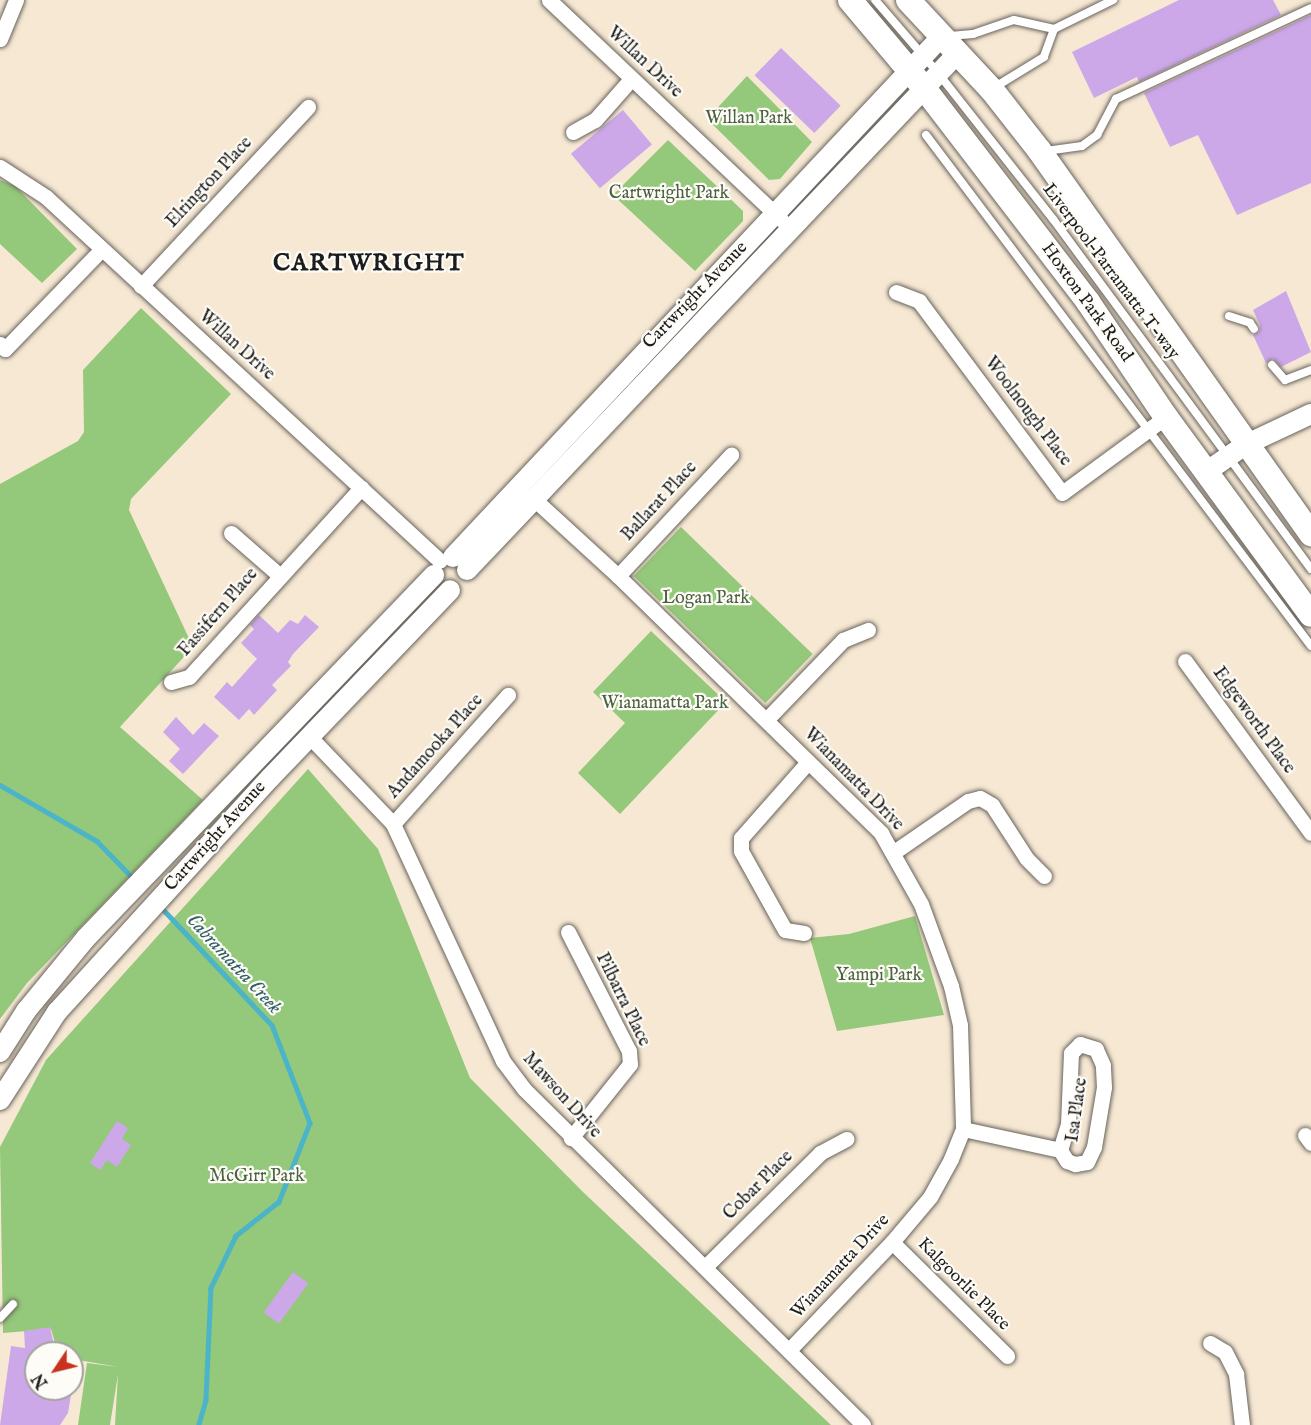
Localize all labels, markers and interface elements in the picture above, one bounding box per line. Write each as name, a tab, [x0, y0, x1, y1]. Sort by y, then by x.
street label: Willan Drive	[602, 23, 686, 103]
park label: Willan Park	[705, 108, 793, 130]
street label: Elrington Place	[162, 133, 258, 233]
street label: Liverpool–Parramatta T-way	[1037, 180, 1183, 364]
park label: Cartwright Park	[609, 183, 729, 205]
street label: Cartwright Avenue	[639, 238, 753, 354]
street label: Hoxton Park Road	[1036, 239, 1136, 367]
district label: CARTWRIGHT	[273, 250, 465, 278]
street label: Willan Drive	[193, 306, 279, 386]
street label: Woolnough Place	[979, 353, 1075, 471]
street label: Ballarat Place	[618, 458, 702, 546]
street label: Fassifern Place	[175, 564, 263, 662]
park label: Logan Park	[662, 588, 750, 610]
street label: Edgeworth Place	[1207, 663, 1299, 779]
street label: Andamooka Place	[384, 690, 488, 804]
park label: Wianamatta Park	[601, 693, 729, 715]
street label: Wianamatta Drive	[798, 724, 908, 836]
street label: Cartwright Avenue	[161, 777, 271, 897]
water label: Cabramatta Creek	[181, 909, 287, 1019]
street label: Pilbarra Place	[590, 950, 654, 1050]
park label: Yampi Park	[836, 965, 922, 987]
street label: Mawson Drive	[517, 1049, 605, 1143]
street label: Isa Place	[1063, 1076, 1093, 1144]
street label: Cobar Place	[720, 1147, 798, 1225]
park label: McGirr Park	[209, 1166, 305, 1188]
street label: Wianamatta Drive	[787, 1210, 895, 1324]
street label: Kalgoorlie Place	[912, 1234, 1014, 1336]
north arrow	[24, 1341, 84, 1401]
text: N	[29, 1369, 53, 1392]

